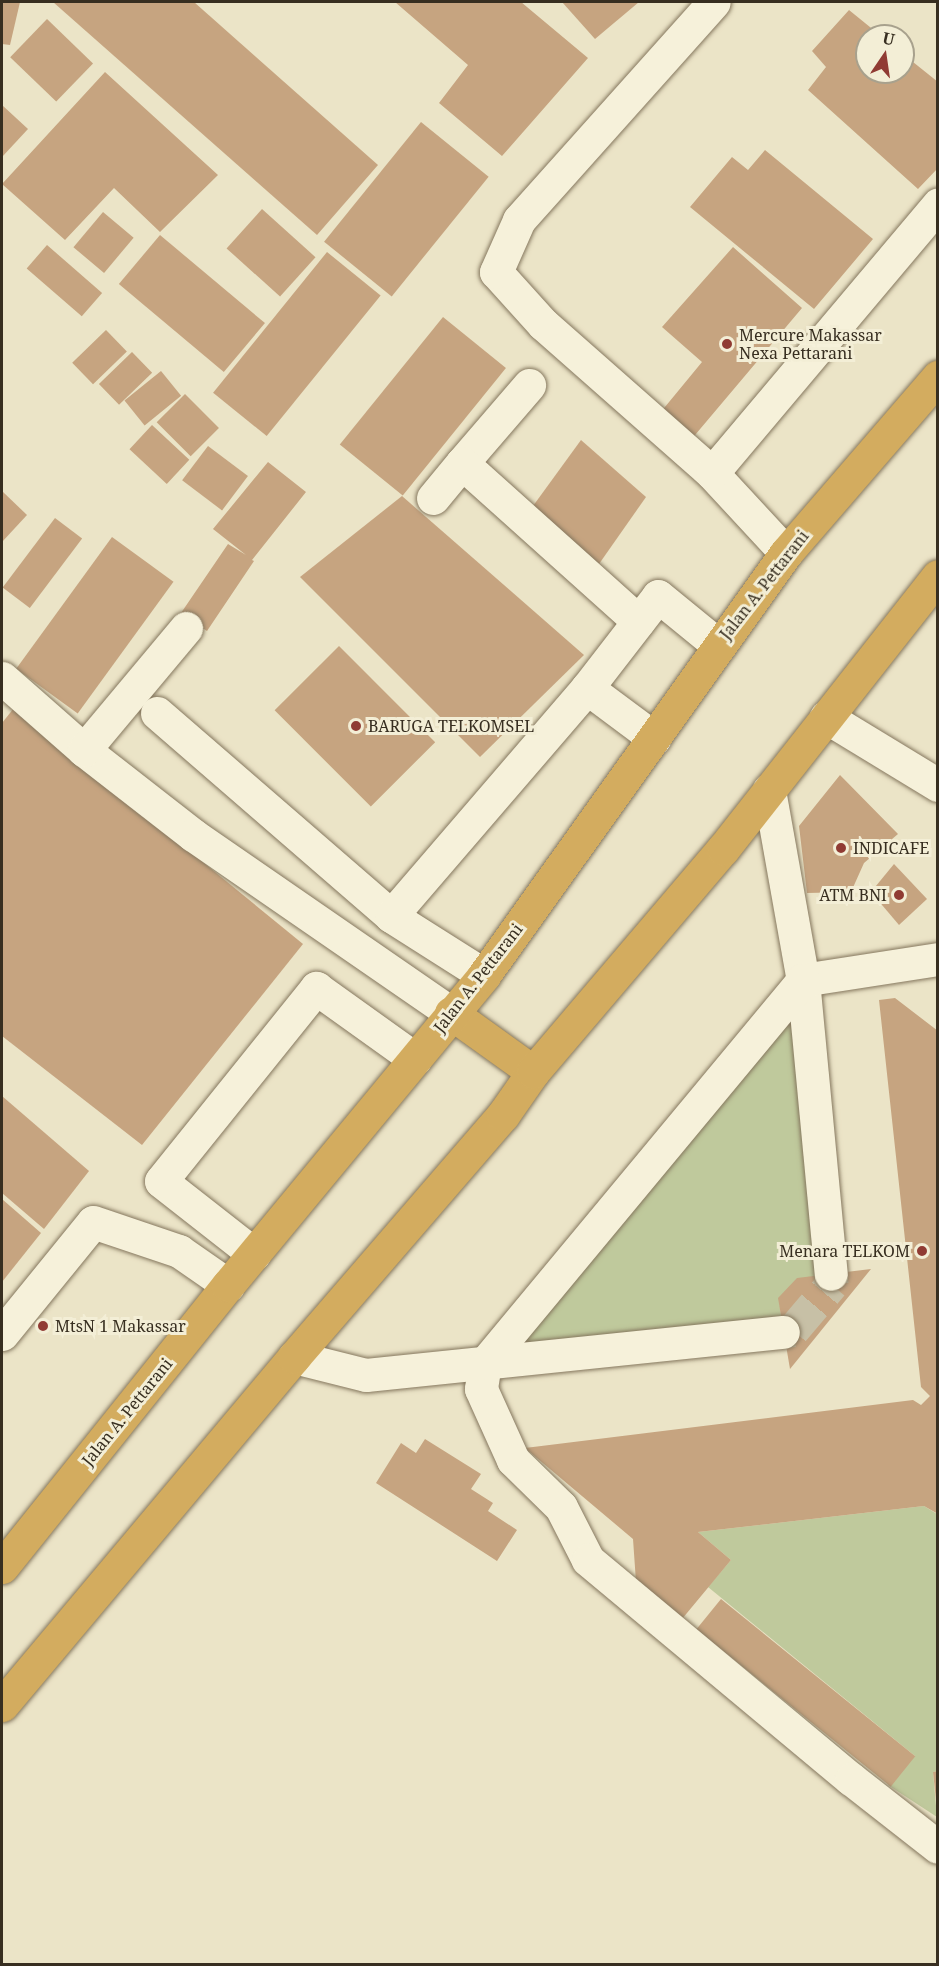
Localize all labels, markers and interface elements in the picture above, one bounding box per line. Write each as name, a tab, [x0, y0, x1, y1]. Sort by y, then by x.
north arrow	[855, 24, 915, 84]
text: U	[880, 26, 897, 50]
place label: Mercure Makassar Nexa Pettarani	[739, 325, 882, 363]
marker: Mercure Makassar Nexa Pettarani	[720, 337, 734, 351]
street label: Jalan A. Pettarani	[716, 527, 812, 643]
place label: BARUGA TELKOMSEL	[368, 716, 534, 736]
marker: BARUGA TELKOMSEL	[349, 719, 363, 733]
place label: INDICAFE	[853, 838, 929, 858]
marker: INDICAFE	[834, 841, 848, 855]
place label: ATM BNI	[819, 885, 887, 905]
marker: ATM BNI	[892, 888, 906, 902]
street label: Jalan A. Pettarani	[430, 920, 526, 1036]
place label: Menara TELKOM	[779, 1241, 910, 1261]
marker: Menara TELKOM	[915, 1244, 929, 1258]
place label: MtsN 1 Makassar	[55, 1316, 186, 1336]
marker: MtsN 1 Makassar	[36, 1319, 50, 1333]
street label: Jalan A. Pettarani	[78, 1354, 176, 1470]

